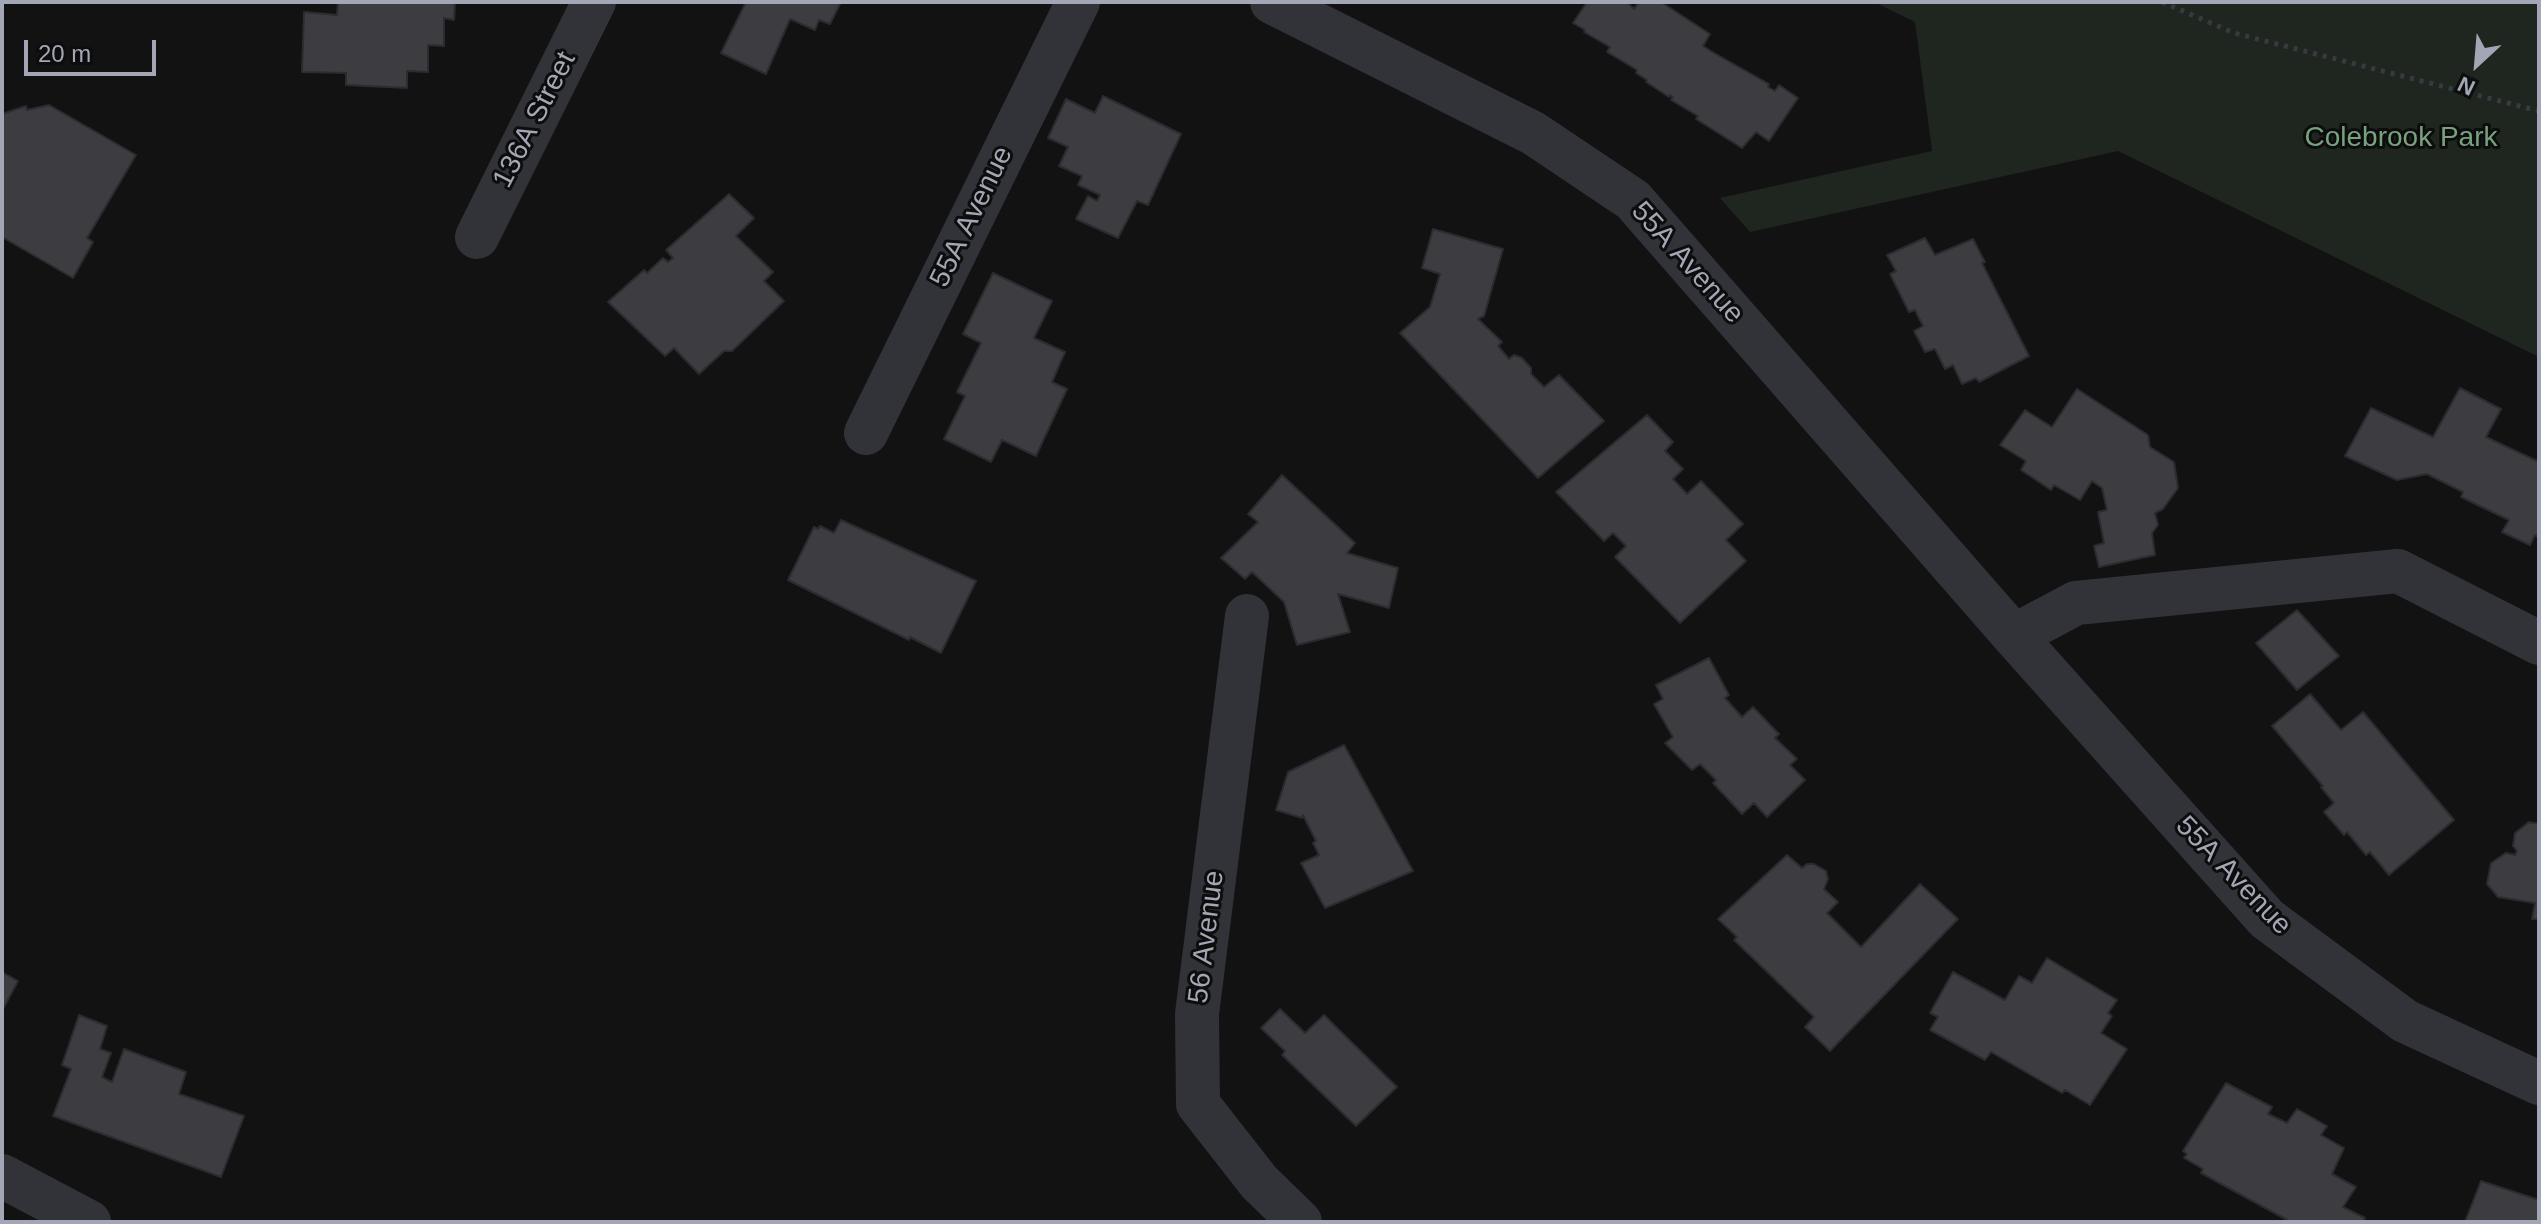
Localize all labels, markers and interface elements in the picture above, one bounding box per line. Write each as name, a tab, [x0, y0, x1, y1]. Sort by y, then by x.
scale bar	[28, 24, 160, 74]
north arrow	[2437, 24, 2517, 104]
text: 20 m	[38, 40, 91, 67]
street label: 136A Street	[486, 46, 584, 194]
text: N	[2454, 71, 2479, 101]
park label: Colebrook Park	[2305, 121, 2497, 155]
street label: 55A Avenue	[924, 141, 1020, 293]
street label: 55A Avenue	[1624, 195, 1750, 331]
street label: 55A Avenue	[2168, 810, 2298, 942]
street label: 56 Avenue	[1182, 869, 1232, 1005]

